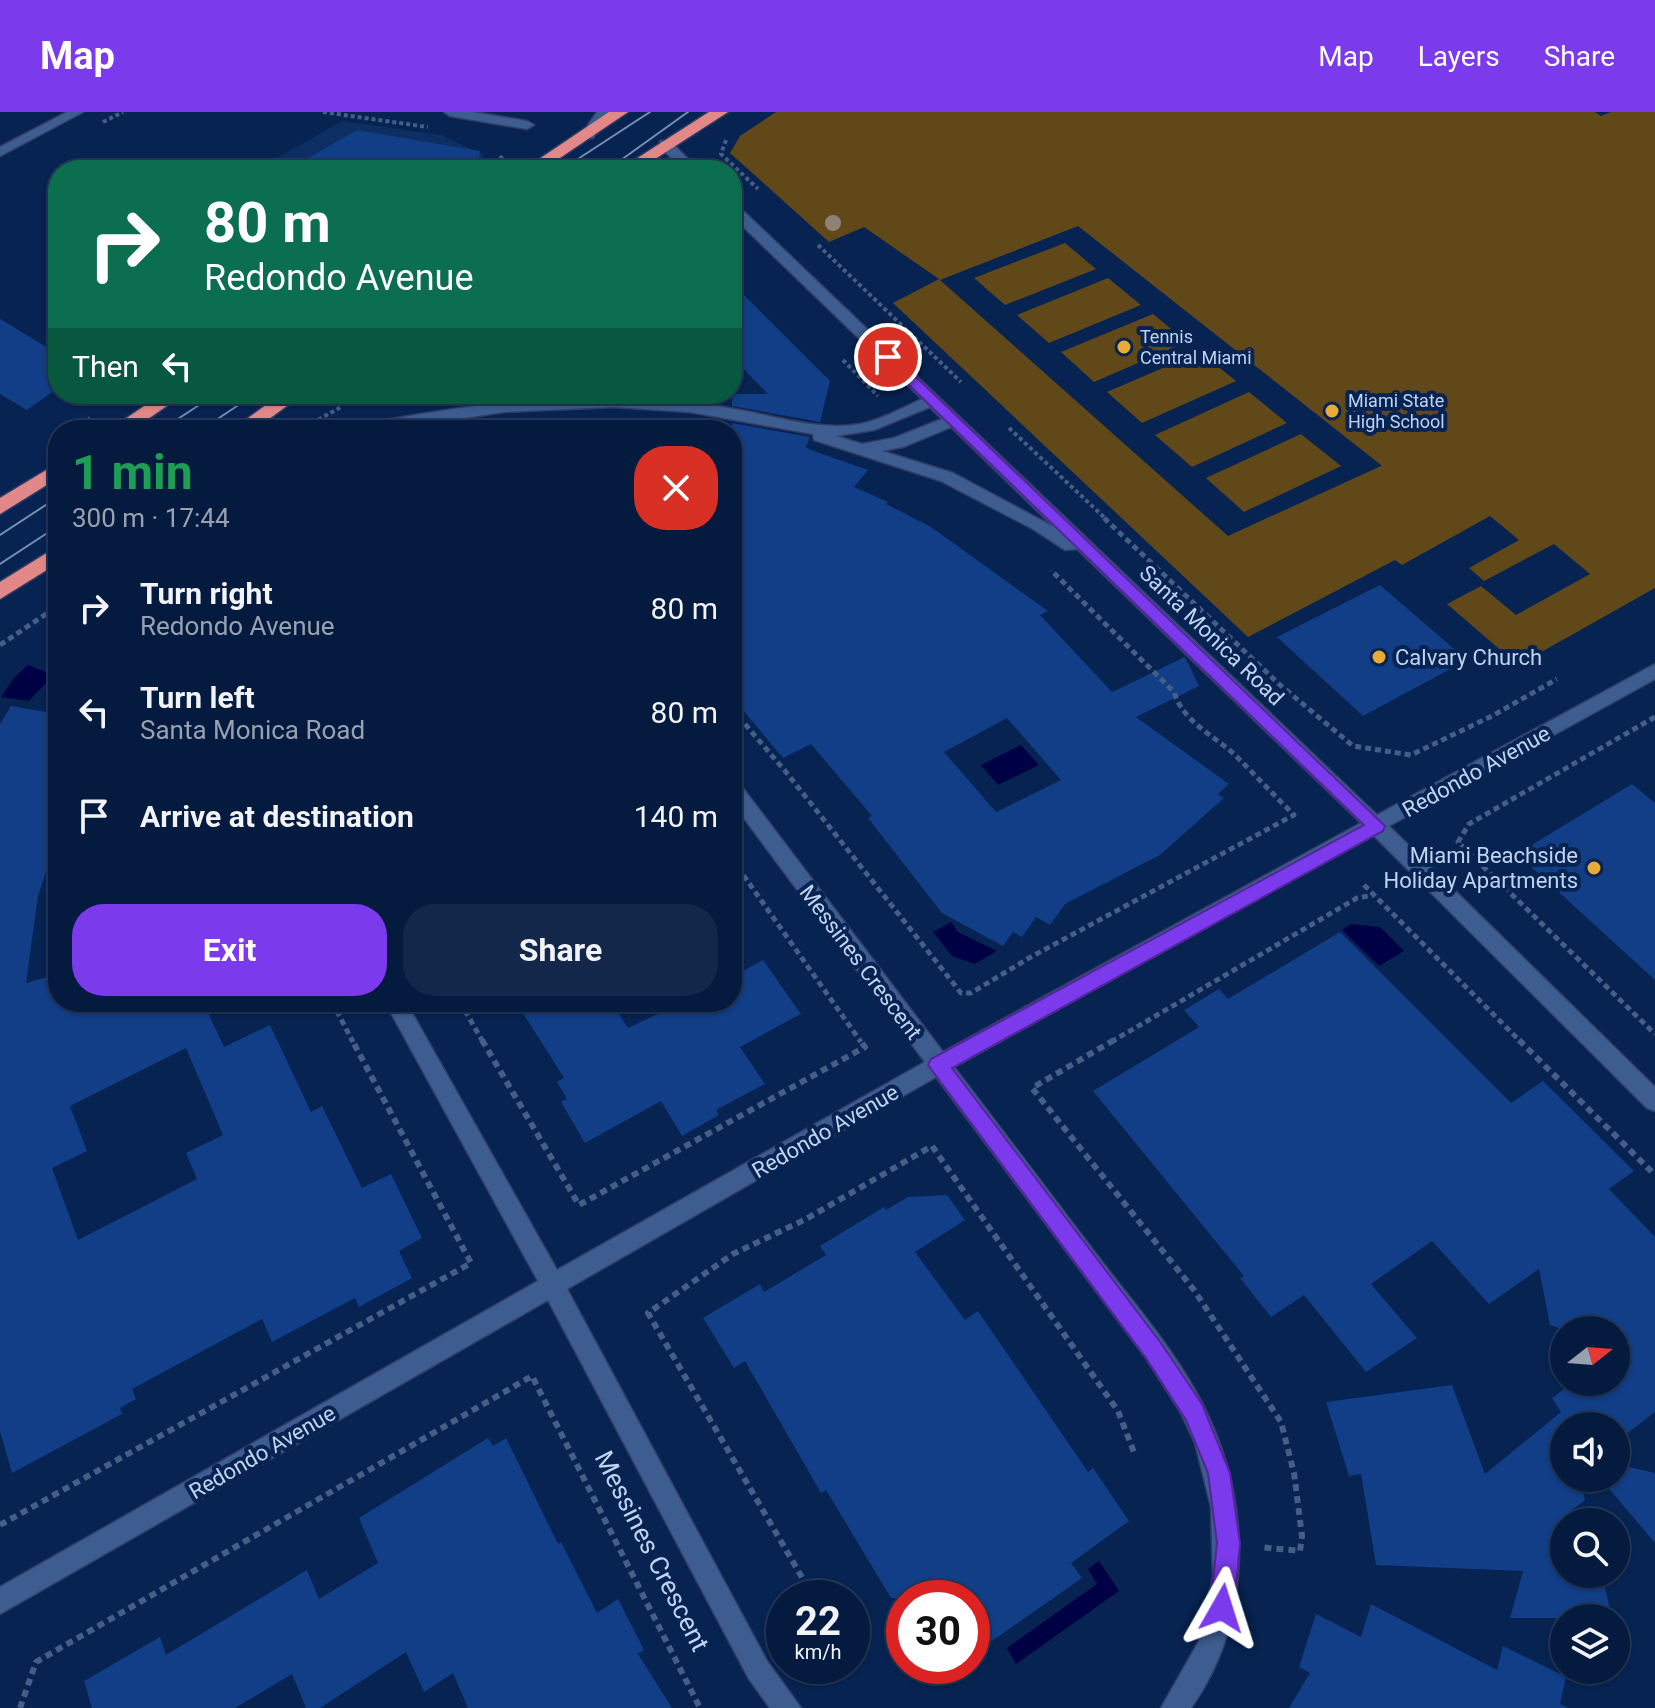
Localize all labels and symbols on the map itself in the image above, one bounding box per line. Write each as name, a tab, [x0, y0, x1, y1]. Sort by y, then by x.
pin	[854, 323, 922, 391]
place label: Tennis Central Miami	[1140, 326, 1252, 368]
marker: Tennis Central Miami	[1115, 338, 1133, 356]
place label: Miami State High School	[1348, 390, 1445, 432]
marker: Miami State High School	[1323, 402, 1341, 420]
street label: Santa Monica Road	[1134, 560, 1289, 711]
place label: Calvary Church	[1395, 645, 1542, 670]
marker: Calvary Church	[1370, 648, 1388, 666]
street label: Redondo Avenue	[1398, 721, 1554, 822]
place label: Miami Beachside Holiday Apartments	[1383, 843, 1578, 893]
marker: Miami Beachside Holiday Apartments	[1585, 859, 1603, 877]
street label: Messines Crescent	[794, 880, 927, 1044]
street label: Redondo Avenue	[748, 1079, 903, 1183]
north arrow	[1550, 1316, 1630, 1396]
street label: Redondo Avenue	[185, 1400, 340, 1504]
street label: Messines Crescent	[589, 1446, 715, 1656]
position arrow	[1180, 1566, 1264, 1650]
speed limit sign: 30	[886, 1580, 990, 1684]

